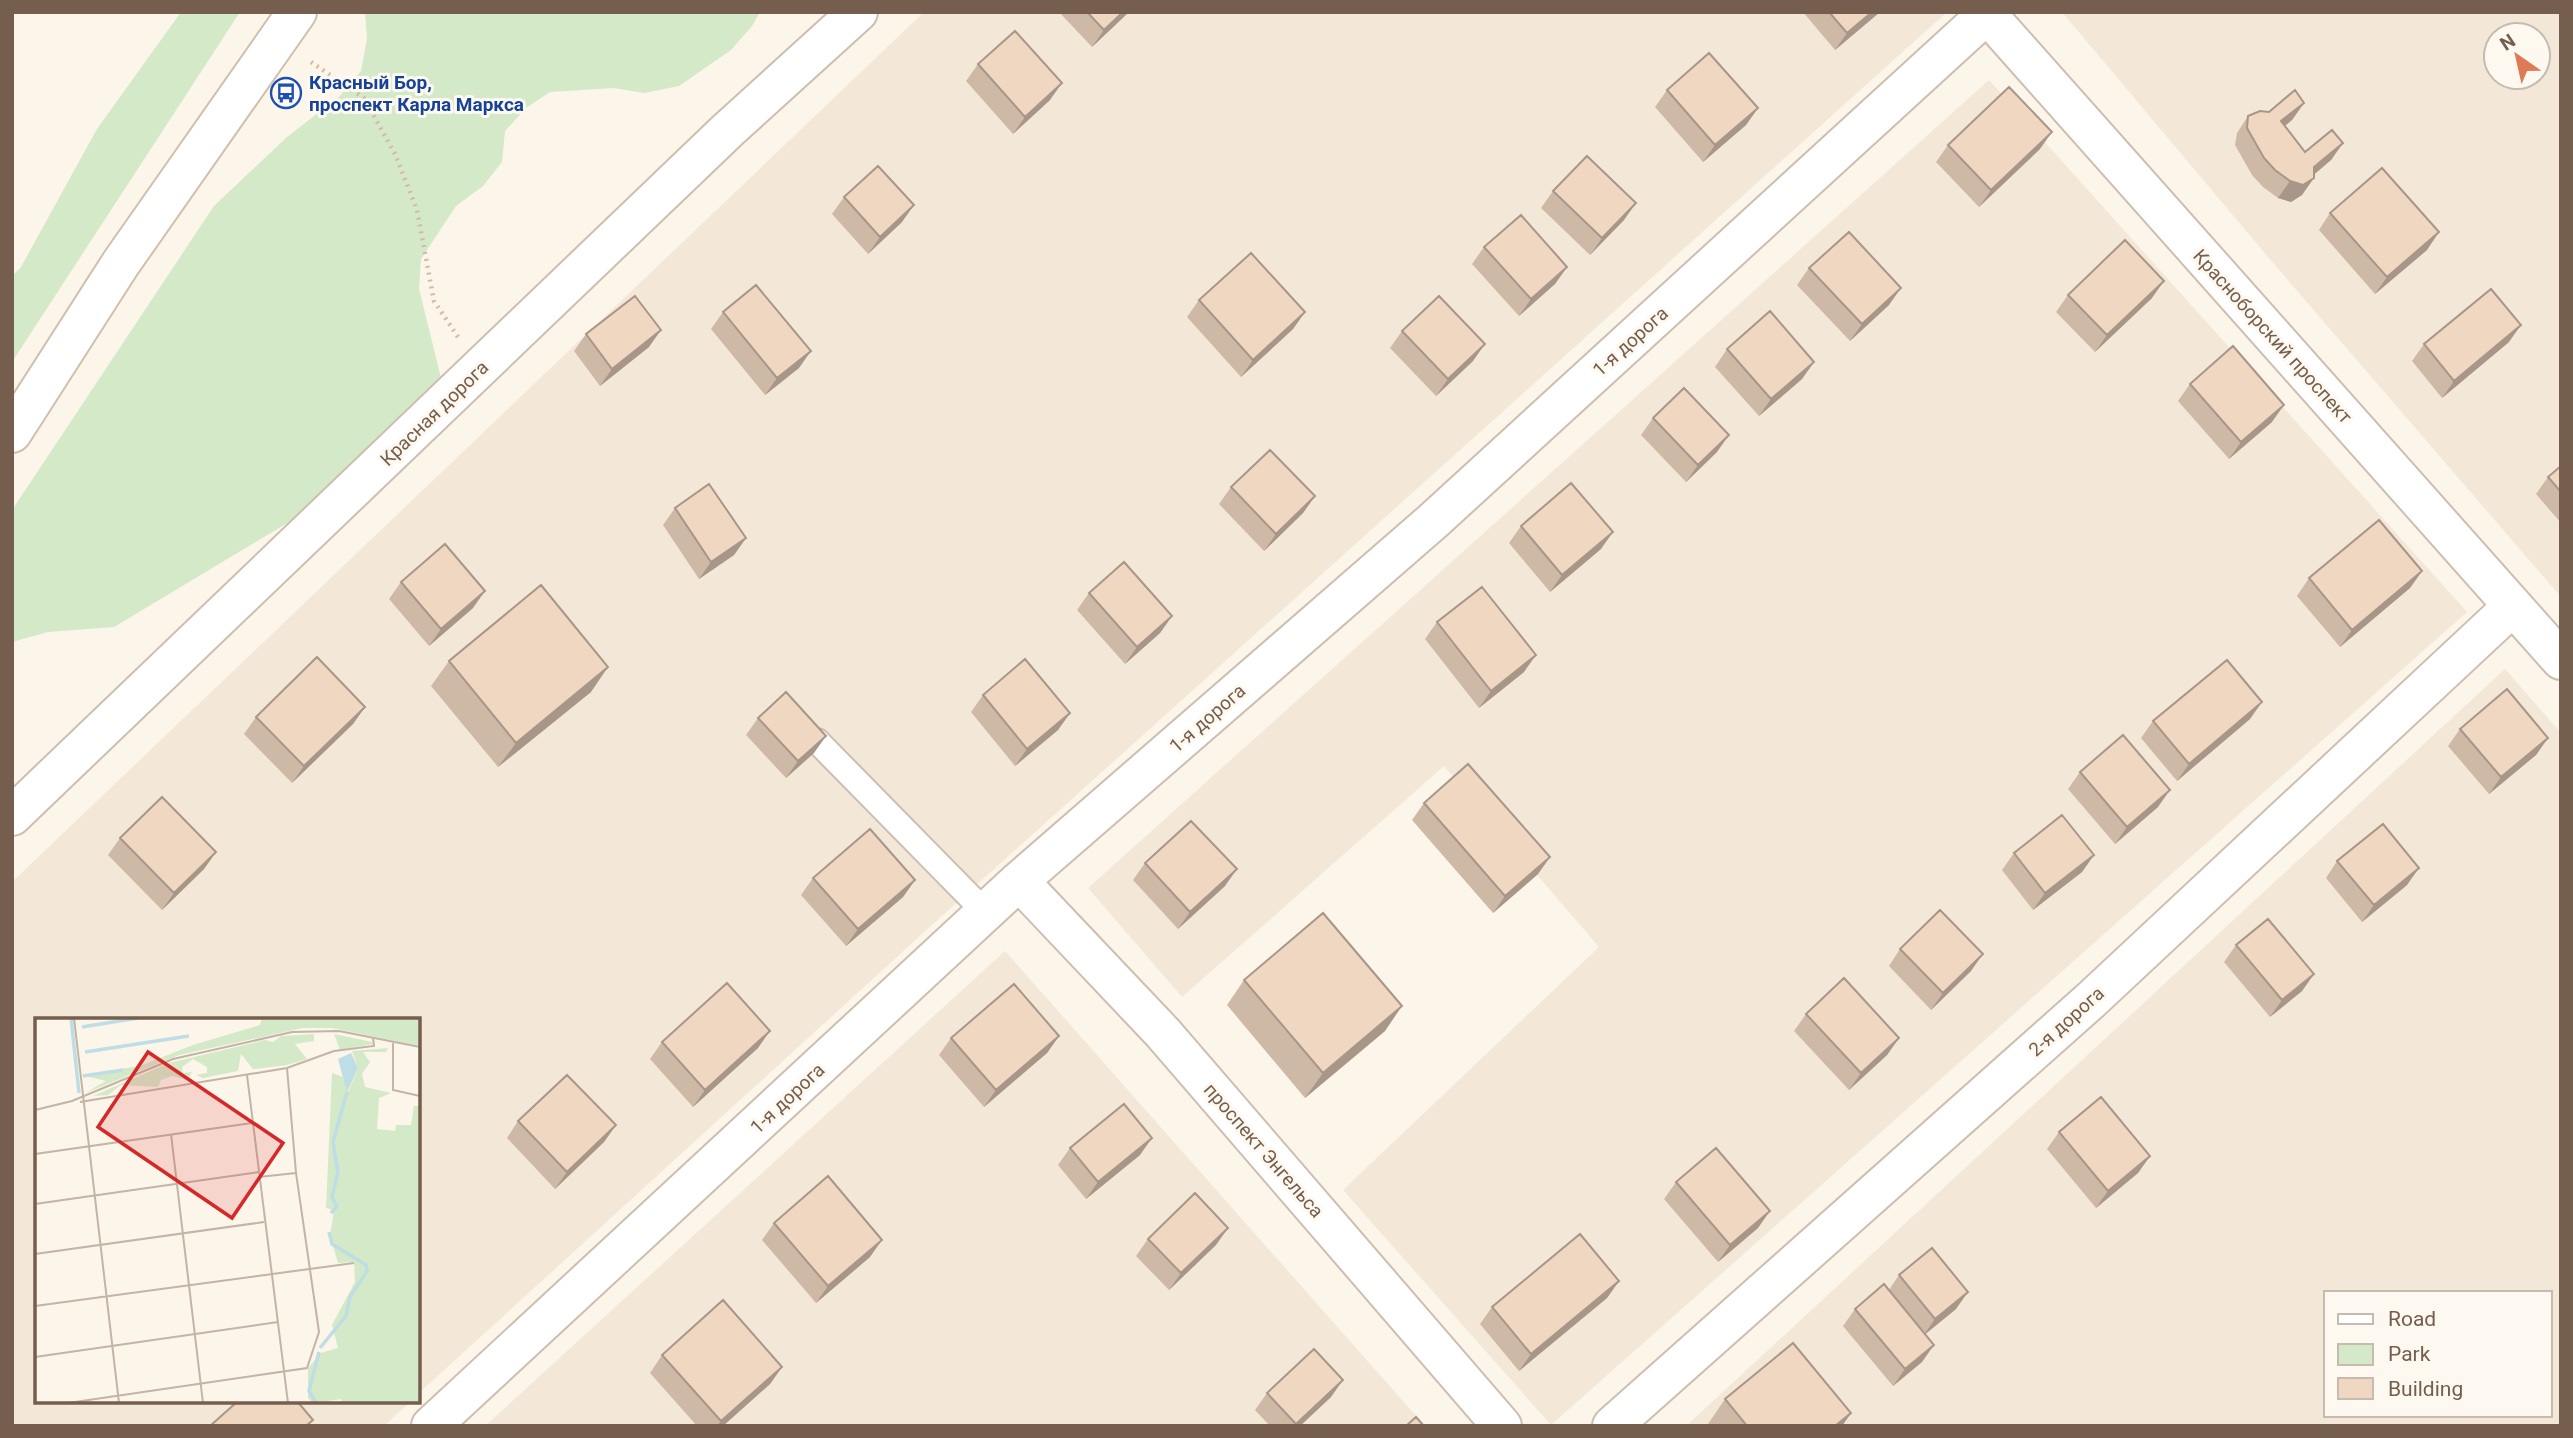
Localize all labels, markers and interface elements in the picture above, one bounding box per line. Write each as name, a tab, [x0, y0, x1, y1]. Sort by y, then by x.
north arrow	[2482, 21, 2552, 91]
text: N	[2496, 29, 2520, 56]
place label: Красный Бор, проспект Карла Маркса	[309, 71, 524, 116]
bus stop icon: Красный Бор, проспект Карла Маркса	[269, 76, 303, 110]
street label: Красноборский проспект	[2188, 244, 2357, 428]
street label: 1-я дорога	[1588, 302, 1673, 381]
street label: Красная дорога	[375, 356, 493, 471]
street label: 1-я дорога	[1165, 679, 1250, 758]
street label: 2-я дорога	[2024, 982, 2109, 1061]
inset map	[35, 1018, 420, 1403]
street label: 1-я дорога	[745, 1058, 829, 1139]
street label: проспект Энгельса	[1199, 1078, 1328, 1222]
legend	[2324, 1291, 2552, 1417]
text: Road	[2388, 1307, 2436, 1331]
text: Park	[2388, 1342, 2431, 1366]
text: Building	[2388, 1377, 2463, 1401]

